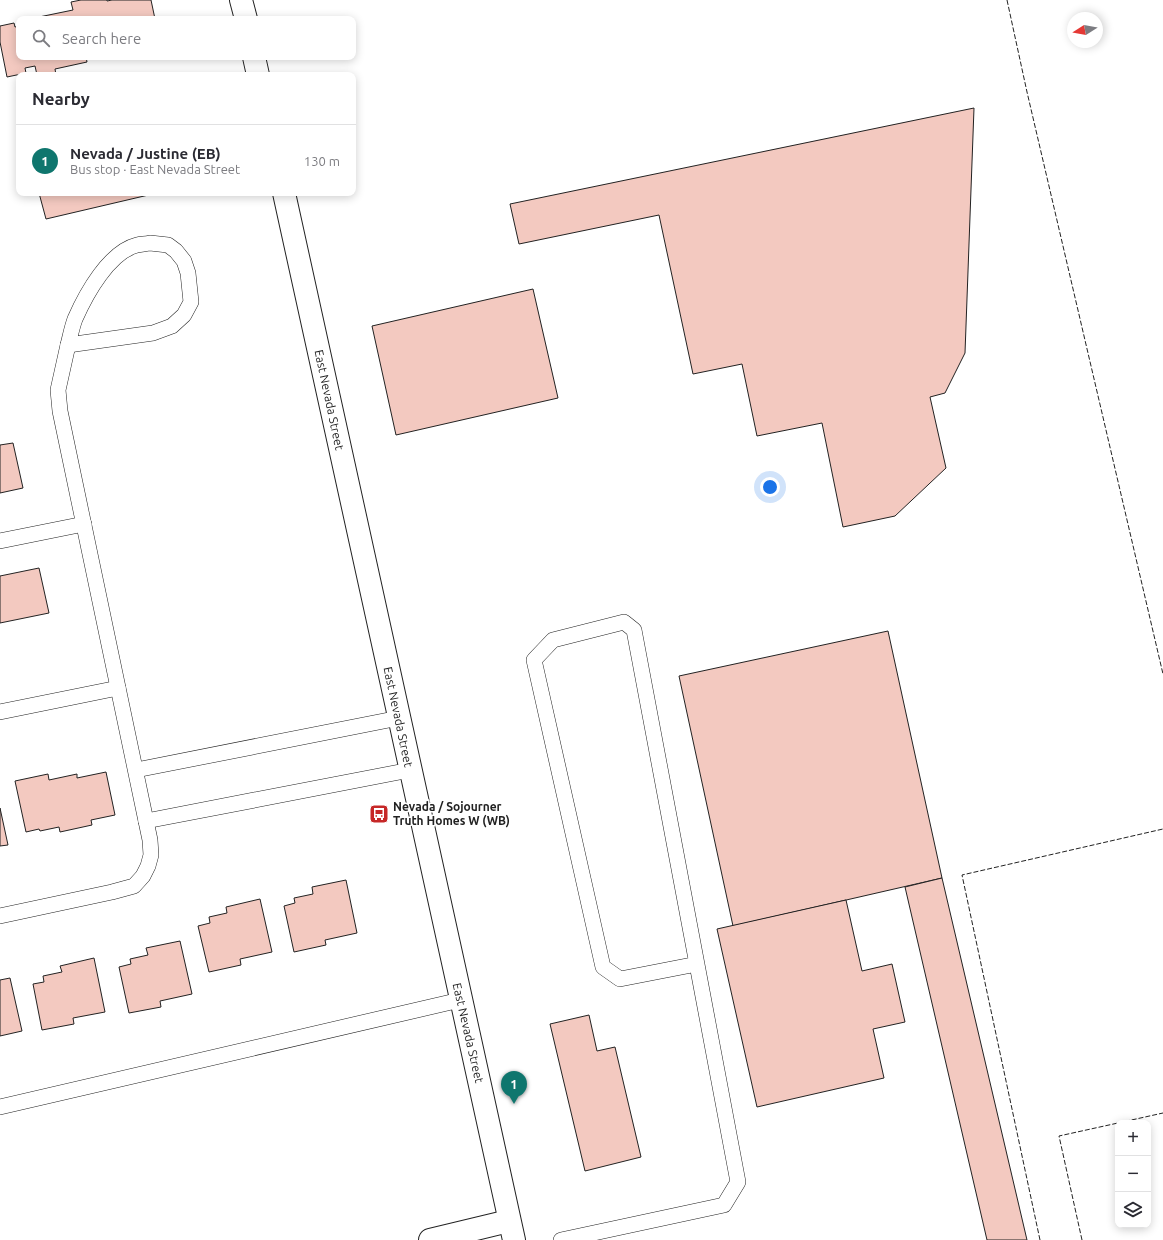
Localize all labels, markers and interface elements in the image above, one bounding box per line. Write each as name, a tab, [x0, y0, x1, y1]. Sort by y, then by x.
north arrow	[1067, 12, 1103, 48]
search box	[16, 16, 356, 60]
icon: search	[30, 27, 52, 49]
text: Search here	[62, 30, 141, 47]
text: Nearby	[32, 89, 90, 108]
text: Nevada / Justine (EB)	[70, 145, 221, 162]
text: 1	[41, 154, 49, 168]
text: 130 m	[304, 154, 340, 168]
text: Bus stop · East Nevada Street	[70, 162, 240, 176]
street label: East Nevada Street	[313, 349, 347, 452]
your location	[760, 477, 780, 497]
street label: East Nevada Street	[382, 666, 416, 769]
place label: Nevada / Sojourner Truth Homes W (WB)	[393, 800, 510, 828]
bus stop icon: Nevada / Sojourner Truth Homes W (WB)	[368, 803, 390, 825]
street label: East Nevada Street	[451, 982, 486, 1084]
pin: 1	[501, 1071, 527, 1104]
map controls	[1115, 1120, 1151, 1228]
button: +	[1115, 1120, 1151, 1156]
button: −	[1115, 1156, 1151, 1192]
button: layers	[1115, 1192, 1151, 1228]

